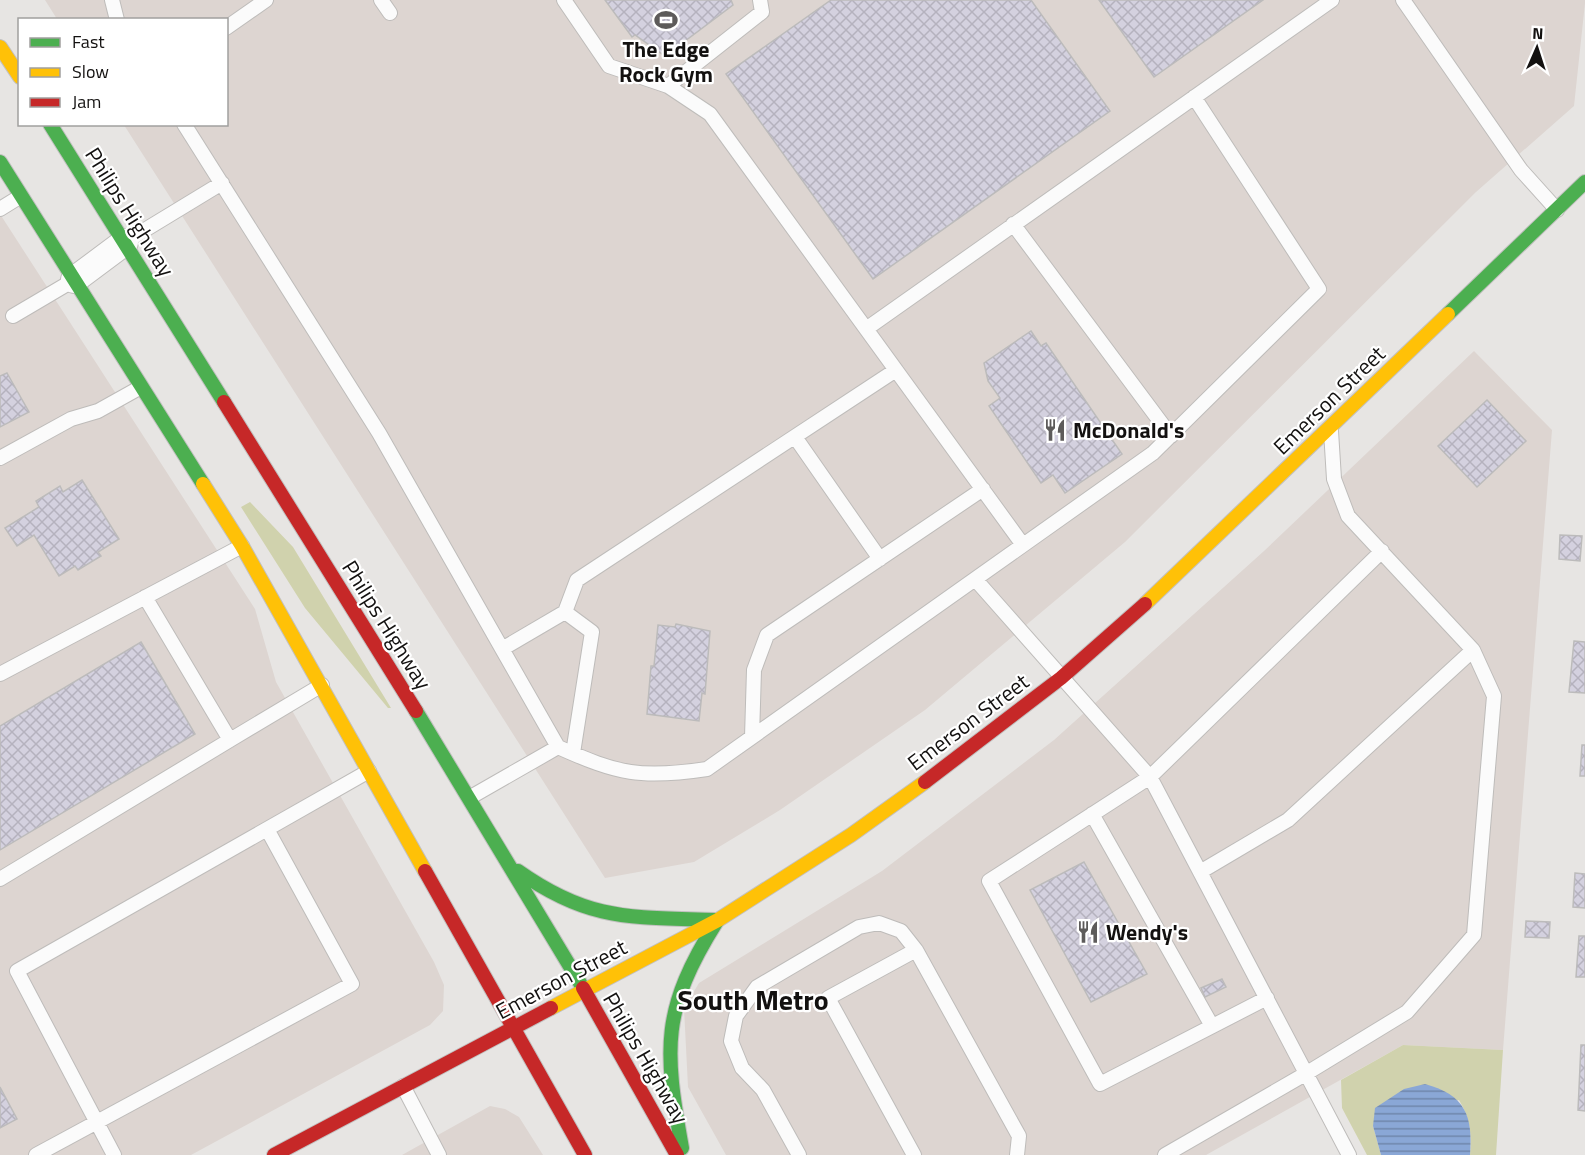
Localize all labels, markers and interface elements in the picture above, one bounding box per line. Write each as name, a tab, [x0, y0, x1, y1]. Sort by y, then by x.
sports icon: The Edge Rock Gym	[653, 7, 679, 33]
legend	[18, 18, 228, 126]
north arrow	[1507, 18, 1567, 78]
text: N	[1532, 21, 1544, 45]
text: Fast	[72, 28, 105, 55]
place label: The Edge Rock Gym	[619, 32, 713, 91]
text: Slow	[72, 58, 109, 85]
text: Jam	[72, 88, 101, 115]
street label: Philips Highway	[77, 141, 184, 284]
street label: Emerson Street	[1265, 337, 1393, 462]
place label: McDonald's	[1073, 413, 1184, 447]
restaurant icon: McDonald's	[1042, 417, 1068, 443]
street label: Philips Highway	[334, 554, 441, 697]
street label: Emerson Street	[900, 665, 1036, 779]
place label: Wendy's	[1106, 915, 1188, 949]
restaurant icon: Wendy's	[1075, 919, 1101, 945]
street label: Emerson Street	[489, 930, 633, 1028]
district label: South Metro	[677, 978, 829, 1021]
street label: Philips Highway	[594, 986, 698, 1131]

